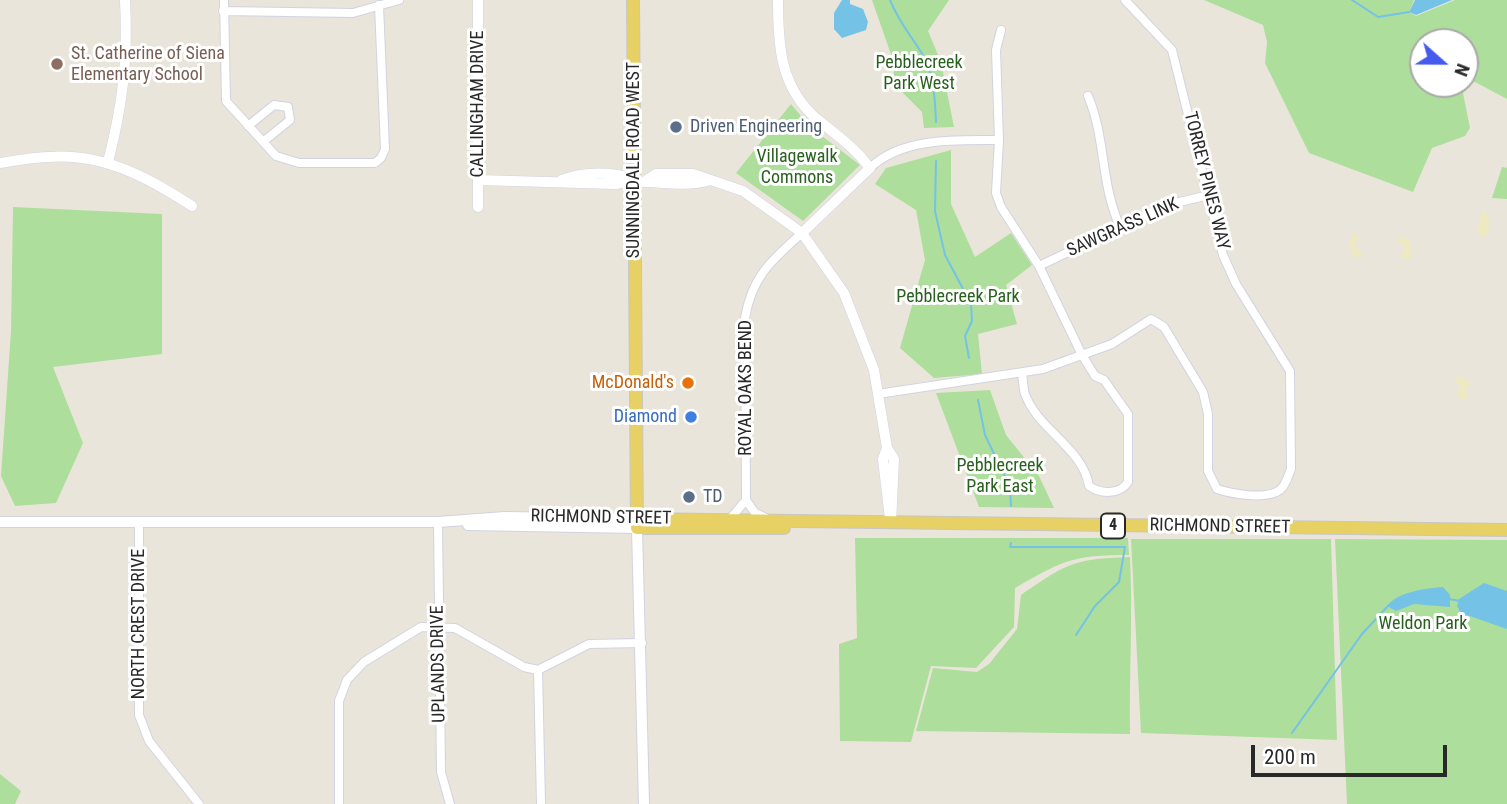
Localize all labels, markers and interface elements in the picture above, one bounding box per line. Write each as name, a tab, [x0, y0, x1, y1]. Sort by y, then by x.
north arrow	[1409, 28, 1479, 98]
street label: CALLINGHAM DRIVE	[467, 31, 489, 177]
place label: St. Catherine of Siena Elementary School	[71, 43, 225, 86]
park label: Pebblecreek Park West	[875, 52, 963, 94]
marker: St. Catherine of Siena Elementary School	[49, 56, 65, 72]
text: N	[1449, 60, 1475, 80]
street label: SUNNINGDALE ROAD WEST	[623, 62, 645, 258]
street label: TORREY PINES WAY	[1178, 110, 1234, 252]
place label: Driven Engineering	[690, 116, 822, 138]
marker: Driven Engineering	[668, 119, 684, 135]
park label: Villagewalk Commons	[757, 146, 837, 188]
street label: SAWGRASS LINK	[1064, 194, 1182, 262]
park label: Pebblecreek Park	[896, 286, 1020, 308]
street label: ROYAL OAKS BEND	[735, 320, 757, 456]
place label: McDonald's	[592, 372, 674, 394]
marker: McDonald's	[680, 375, 696, 391]
place label: Diamond	[614, 406, 677, 428]
marker: Diamond	[683, 409, 699, 425]
park label: Pebblecreek Park East	[956, 455, 1044, 498]
place label: TD	[703, 486, 723, 508]
marker: TD	[681, 489, 697, 505]
street label: RICHMOND STREET	[530, 506, 672, 530]
road number: 4	[1101, 513, 1125, 538]
street label: RICHMOND STREET	[1149, 515, 1291, 539]
street label: NORTH CREST DRIVE	[128, 549, 150, 699]
street label: UPLANDS DRIVE	[427, 605, 451, 723]
park label: Weldon Park	[1379, 613, 1467, 635]
scale bar	[1255, 730, 1451, 774]
text: 200 m	[1264, 745, 1316, 769]

